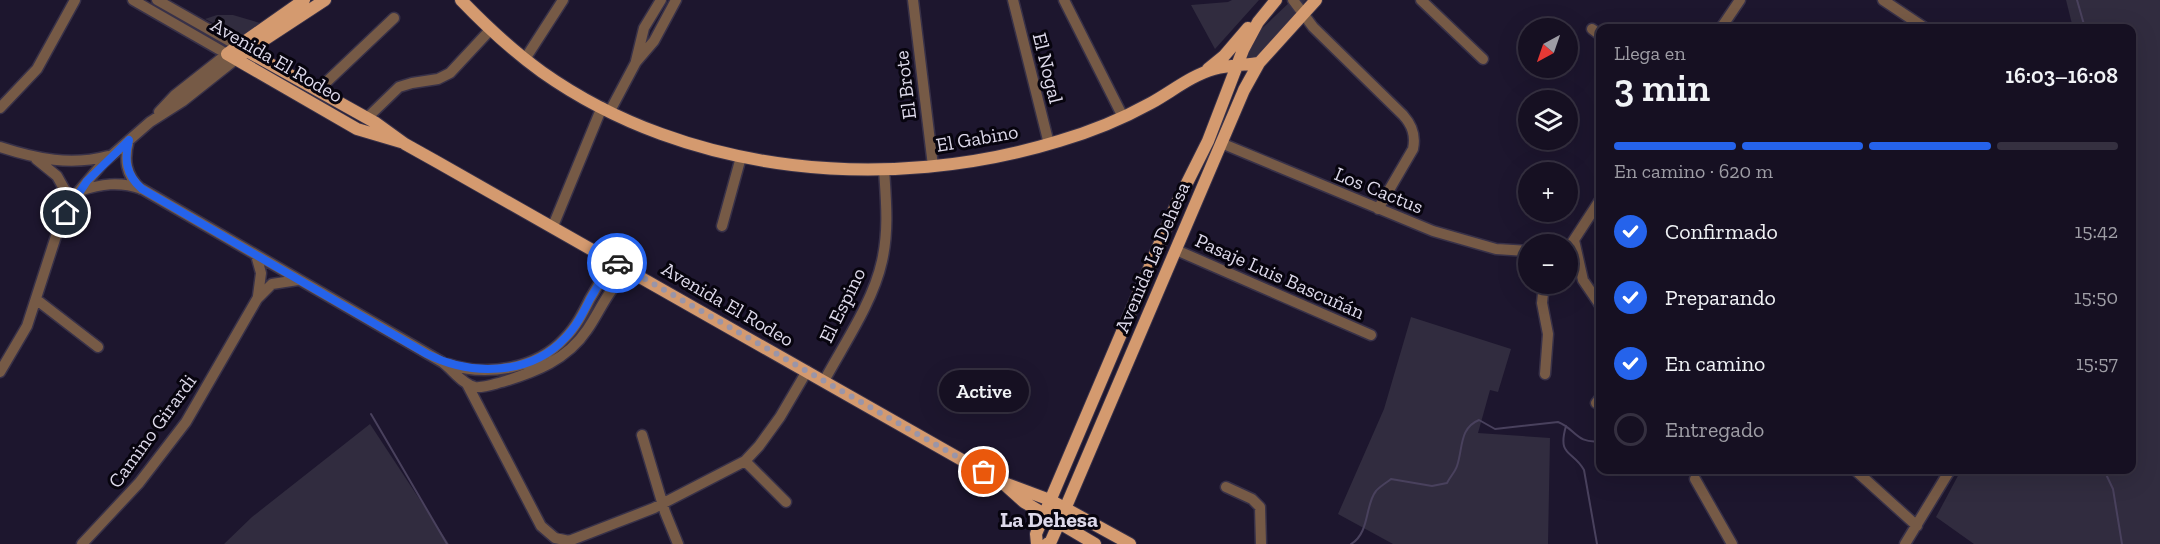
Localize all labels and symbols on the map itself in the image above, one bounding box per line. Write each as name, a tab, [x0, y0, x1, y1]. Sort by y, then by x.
street label: Avenida El Rodeo	[207, 13, 347, 107]
north arrow	[1518, 18, 1578, 78]
street label: El Nogal	[1028, 30, 1068, 106]
street label: El Brote	[889, 49, 921, 121]
street label: El Gabino	[934, 119, 1020, 157]
street label: Los Cactus	[1331, 161, 1427, 219]
street label: Avenida La Dehesa	[1109, 178, 1195, 336]
pin	[40, 187, 91, 238]
street label: Pasaje Luis Bascuñán	[1192, 228, 1369, 324]
courier	[587, 233, 647, 293]
street label: Avenida El Rodeo	[658, 257, 798, 351]
street label: El Espino	[814, 264, 870, 346]
street label: Camino Girardi	[103, 369, 201, 492]
callout: Active	[939, 370, 1029, 412]
pin	[958, 446, 1009, 497]
district label: La Dehesa	[1000, 506, 1098, 533]

